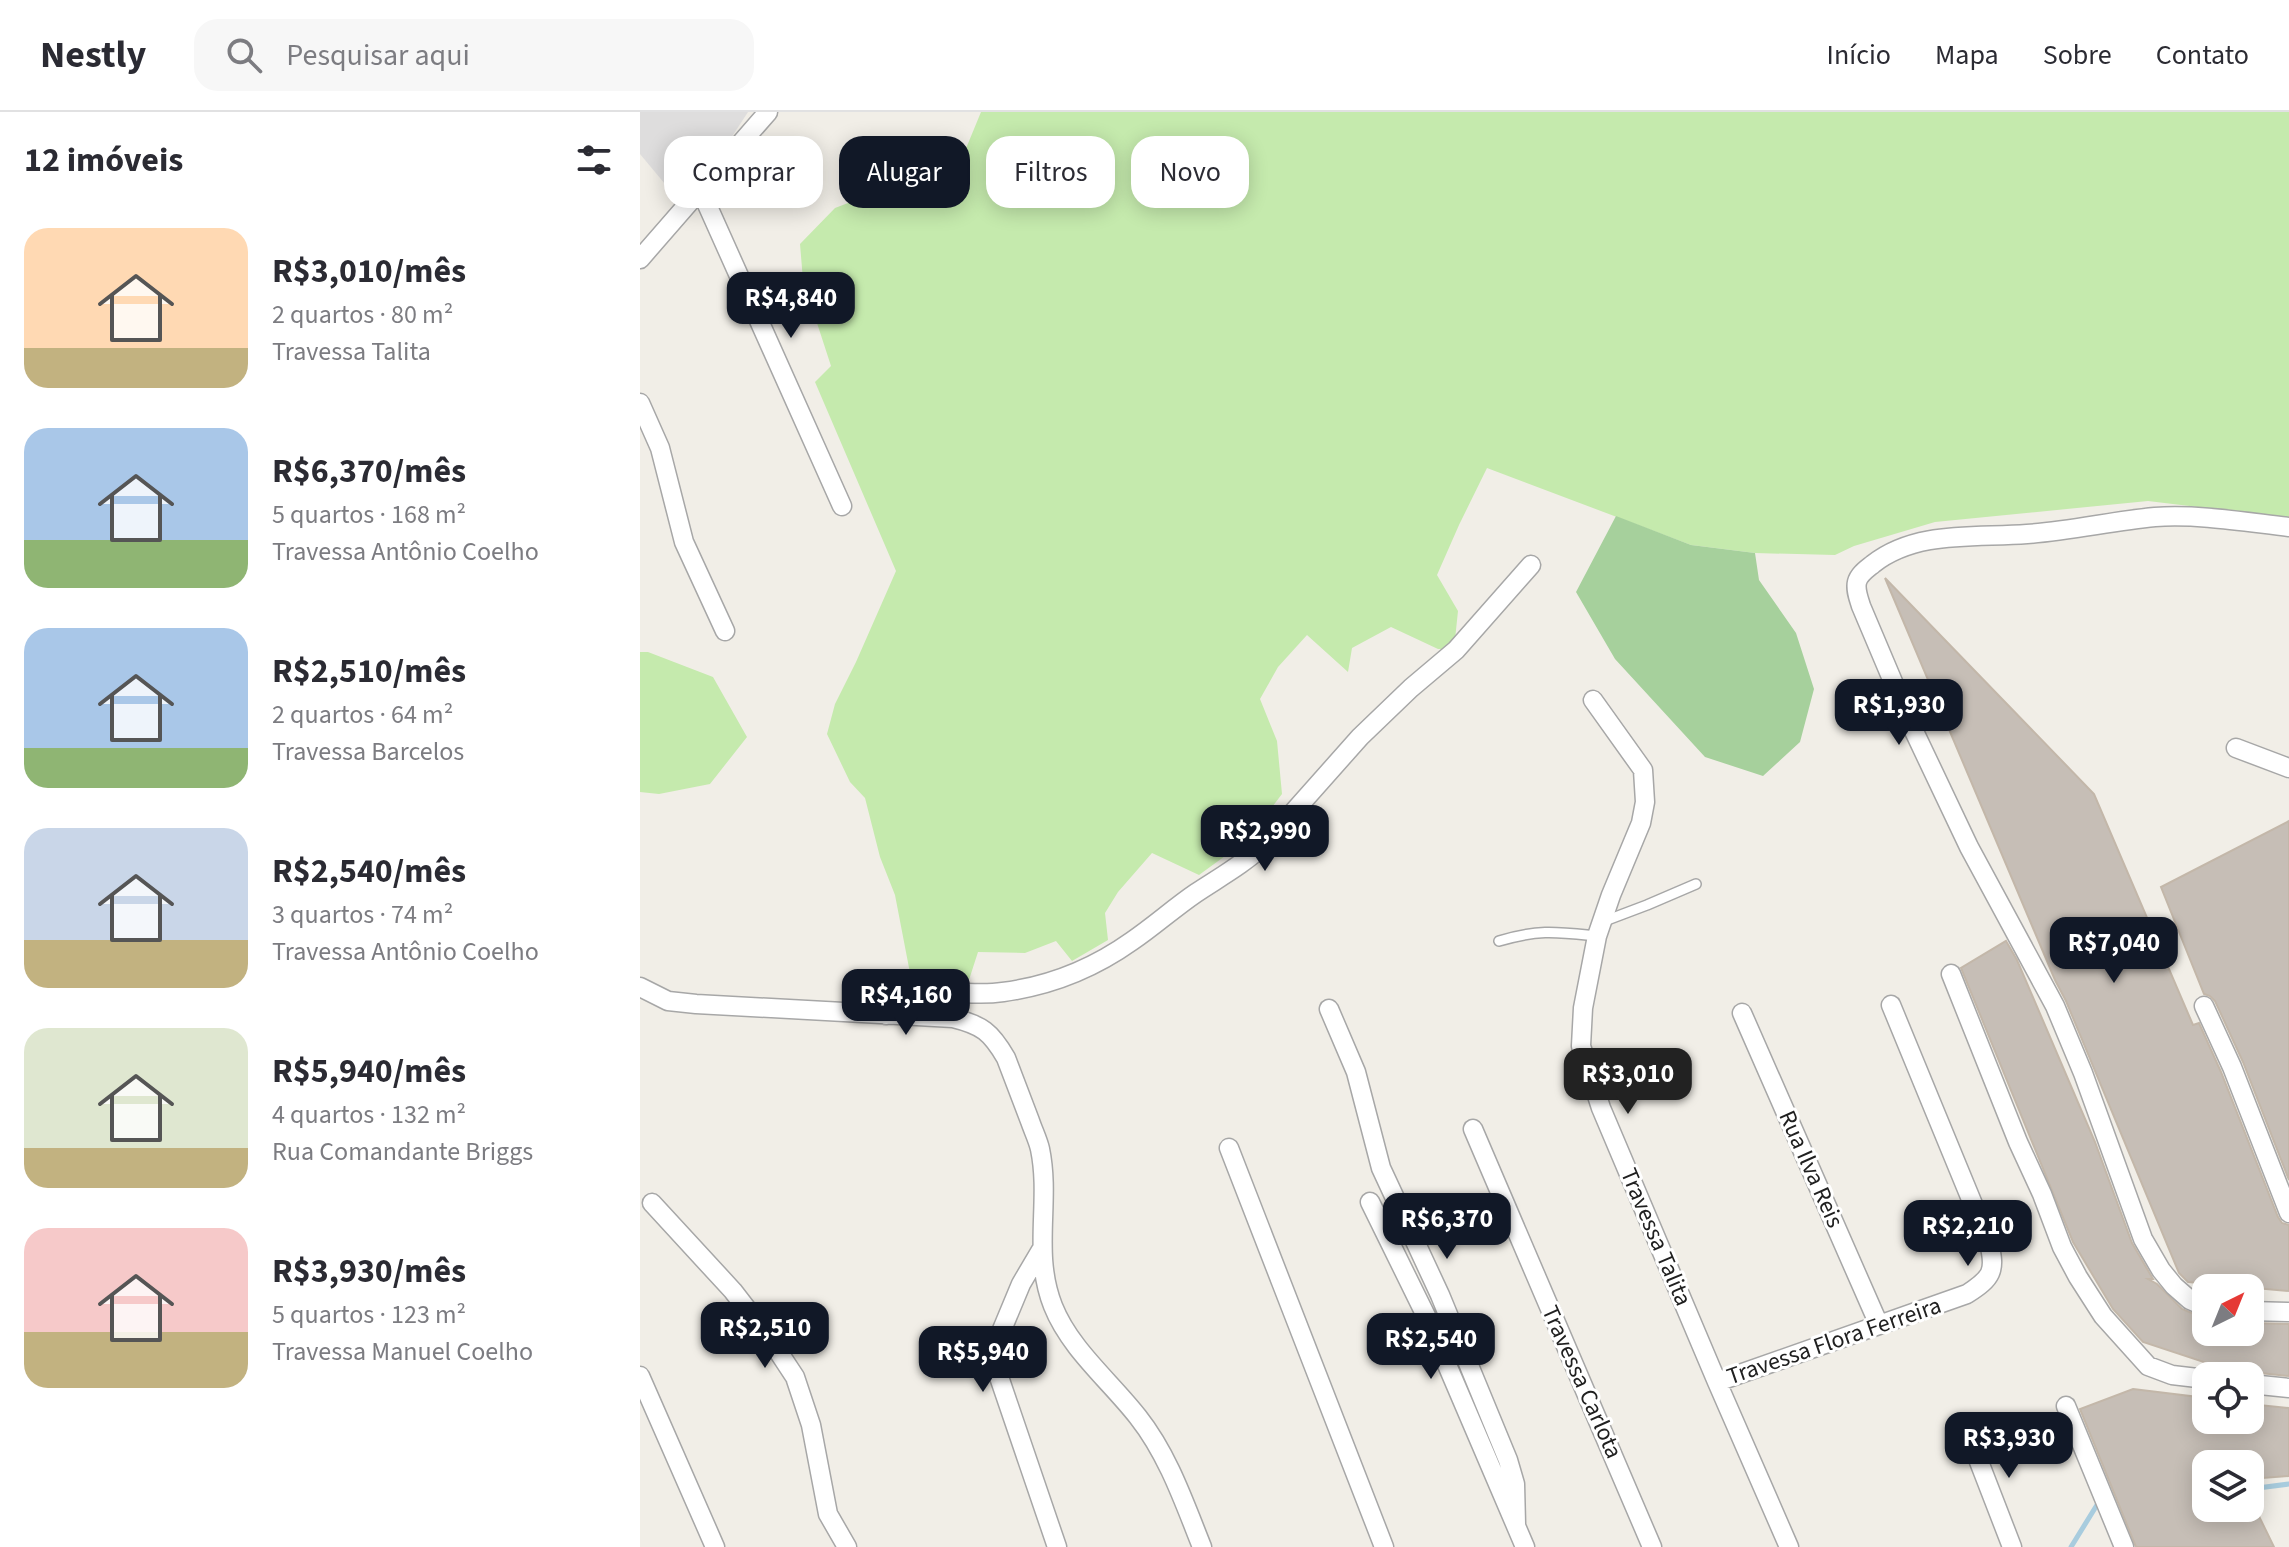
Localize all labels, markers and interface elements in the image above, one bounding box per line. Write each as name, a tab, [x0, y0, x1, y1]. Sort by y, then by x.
search box	[194, 19, 754, 91]
text: Nestly	[40, 28, 146, 82]
icon: search	[222, 33, 266, 77]
text: Pesquisar aqui	[286, 34, 470, 77]
text: Início	[1827, 35, 1891, 75]
text: Mapa	[1935, 35, 1999, 75]
text: Sobre	[2043, 35, 2112, 75]
text: Contato	[2156, 35, 2249, 75]
text: 12 imóveis	[24, 136, 183, 185]
chip: Comprar	[664, 136, 823, 208]
chip: Alugar	[839, 136, 970, 208]
chip: Filtros	[986, 136, 1115, 208]
chip: Novo	[1131, 136, 1249, 208]
icon: filters	[572, 138, 616, 182]
text: R$3,010/mês	[272, 247, 466, 296]
icon: home	[88, 260, 184, 356]
pin: R$4,840	[717, 272, 865, 340]
text: R$4,840	[745, 279, 837, 316]
text: 2 quartos · 80 m²	[272, 296, 453, 333]
text: Travessa Talita	[272, 333, 431, 370]
text: R$6,370/mês	[272, 447, 466, 496]
icon: home	[88, 460, 184, 556]
text: 5 quartos · 168 m²	[272, 496, 466, 533]
text: Travessa Antônio Coelho	[272, 533, 539, 570]
text: R$2,510/mês	[272, 647, 466, 696]
icon: home	[88, 660, 184, 756]
pin: R$1,930	[1825, 679, 1973, 747]
text: R$1,930	[1853, 686, 1945, 723]
text: 2 quartos · 64 m²	[272, 696, 453, 733]
text: Travessa Barcelos	[272, 733, 464, 770]
pin: R$2,990	[1191, 805, 1339, 873]
text: R$2,990	[1219, 812, 1311, 849]
text: R$2,540/mês	[272, 847, 466, 896]
icon: home	[88, 860, 184, 956]
text: 3 quartos · 74 m²	[272, 896, 453, 933]
pin: R$7,040	[2040, 917, 2188, 985]
text: R$7,040	[2068, 924, 2160, 961]
text: Travessa Antônio Coelho	[272, 933, 539, 970]
pin: R$4,160	[832, 969, 980, 1037]
text: R$4,160	[860, 976, 952, 1013]
text: R$5,940/mês	[272, 1047, 466, 1096]
pin: R$3,010	[1554, 1048, 1702, 1116]
text: R$3,010	[1582, 1055, 1674, 1092]
icon: home	[88, 1060, 184, 1156]
text: 4 quartos · 132 m²	[272, 1096, 466, 1133]
street label: Rua Ilva Reis	[1770, 1105, 1852, 1233]
text: Rua Comandante Briggs	[272, 1133, 533, 1170]
street label: Travessa Talita	[1611, 1163, 1701, 1311]
pin: R$6,370	[1373, 1193, 1521, 1261]
text: R$6,370	[1401, 1200, 1493, 1237]
pin: R$2,210	[1894, 1200, 2042, 1268]
text: R$2,210	[1922, 1207, 2014, 1244]
text: R$3,930/mês	[272, 1247, 466, 1296]
icon: home	[88, 1260, 184, 1356]
north arrow	[2192, 1274, 2264, 1346]
map controls	[2192, 1274, 2264, 1522]
street label: Travessa Flora Ferreira	[1722, 1288, 1946, 1394]
text: 5 quartos · 123 m²	[272, 1296, 466, 1333]
street label: Travessa Carlota	[1533, 1300, 1631, 1464]
pin: R$2,510	[691, 1302, 839, 1370]
text: R$2,510	[719, 1309, 811, 1346]
pin: R$2,540	[1357, 1313, 1505, 1381]
text: R$2,540	[1385, 1320, 1477, 1357]
pin: R$5,940	[909, 1326, 1057, 1394]
text: Travessa Manuel Coelho	[272, 1333, 533, 1370]
text: R$5,940	[937, 1333, 1029, 1370]
button: locate	[2192, 1362, 2264, 1434]
pin: R$3,930	[1935, 1412, 2083, 1480]
text: R$3,930	[1963, 1419, 2055, 1456]
button: layers	[2192, 1450, 2264, 1522]

